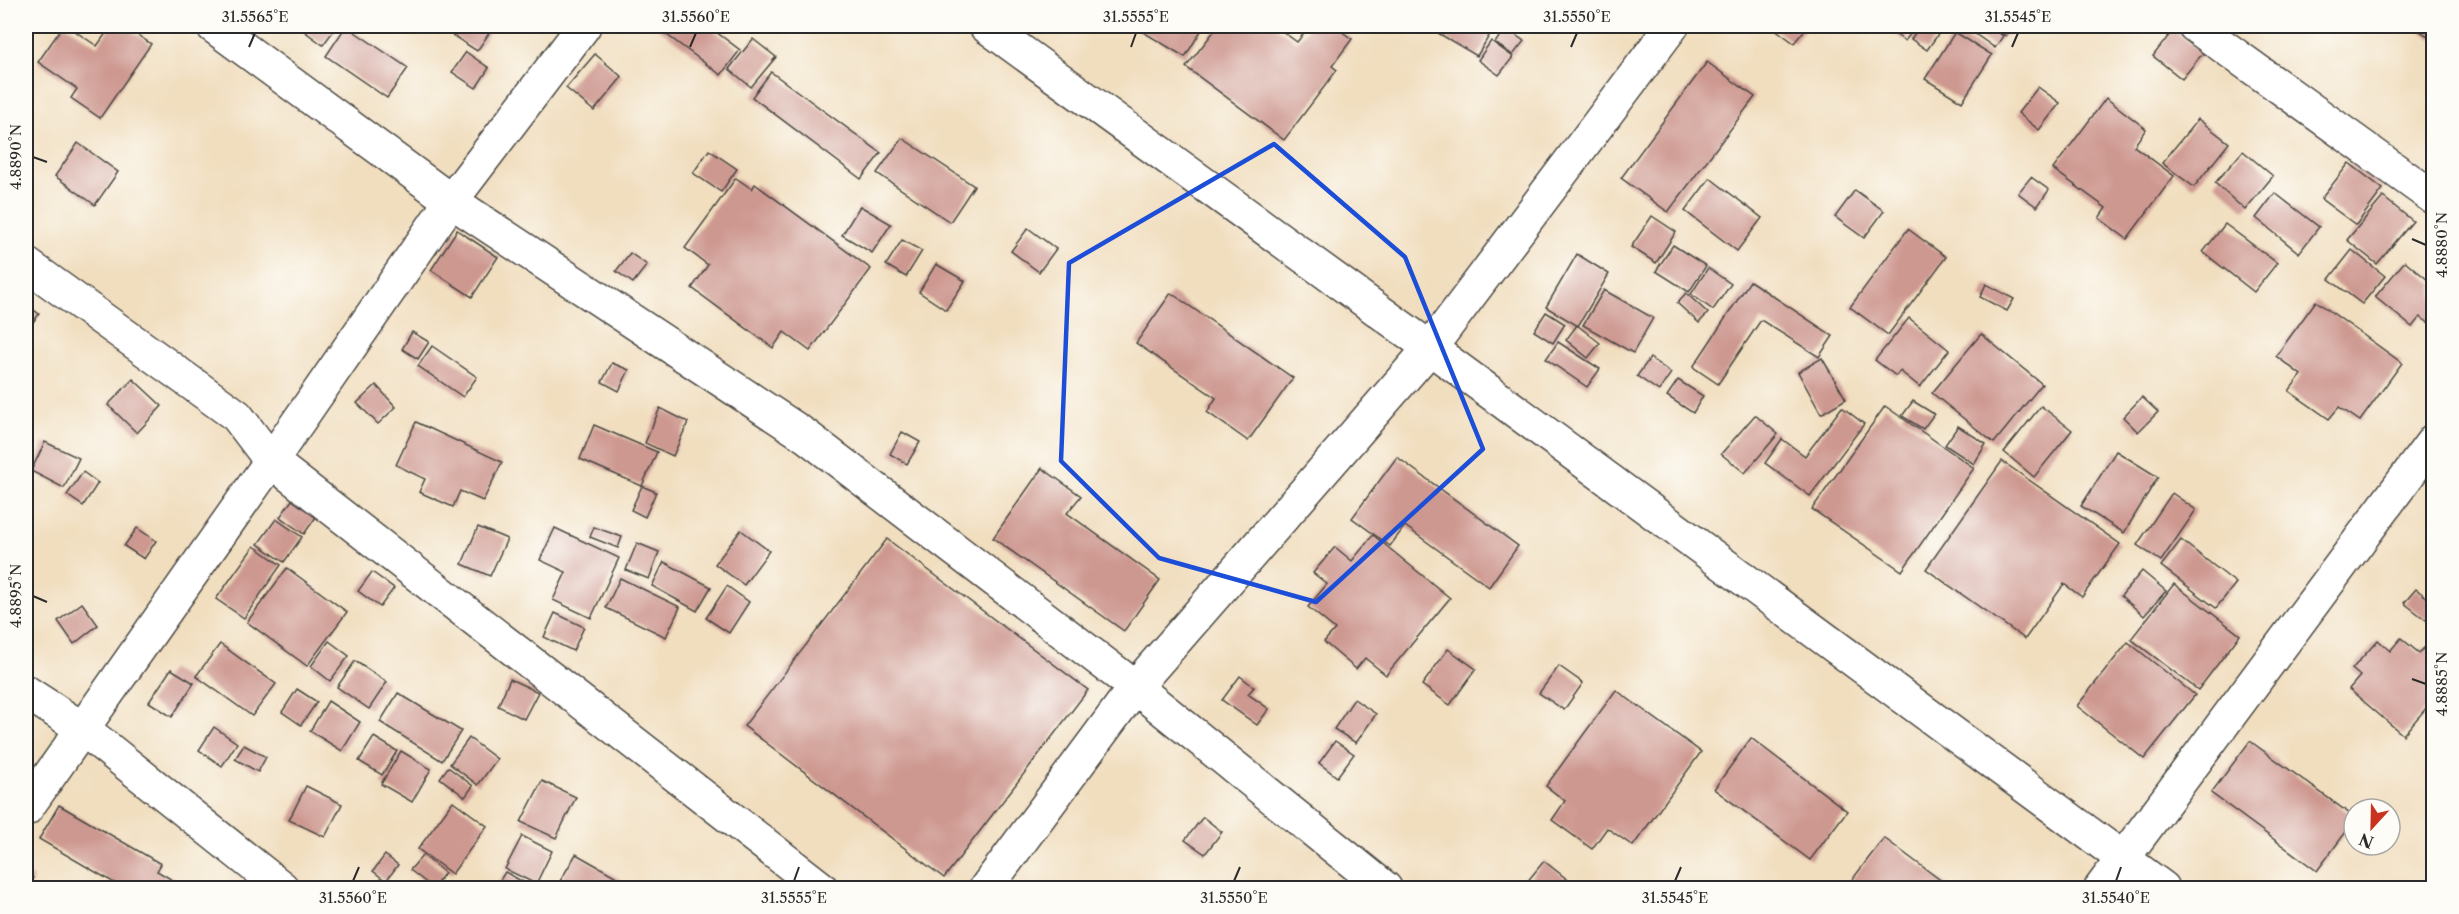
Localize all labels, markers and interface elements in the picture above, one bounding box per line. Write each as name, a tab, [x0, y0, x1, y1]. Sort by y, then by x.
text: 31.5565°E	[221, 7, 289, 26]
text: 31.5560°E	[662, 7, 730, 26]
text: 31.5555°E	[1103, 7, 1169, 26]
text: 31.5550°E	[1543, 7, 1611, 26]
text: 31.5545°E	[1985, 7, 2051, 26]
text: 4.8890°N	[6, 124, 25, 190]
text: 4.8880°N	[2432, 212, 2451, 278]
text: 4.8895°N	[6, 564, 25, 628]
text: 4.8885°N	[2432, 652, 2451, 716]
north arrow	[2342, 797, 2402, 857]
text: N	[2356, 829, 2377, 853]
text: 31.5560°E	[319, 888, 387, 907]
text: 31.5555°E	[761, 888, 827, 907]
text: 31.5550°E	[1200, 888, 1268, 907]
text: 31.5545°E	[1642, 888, 1708, 907]
text: 31.5540°E	[2082, 888, 2150, 907]

